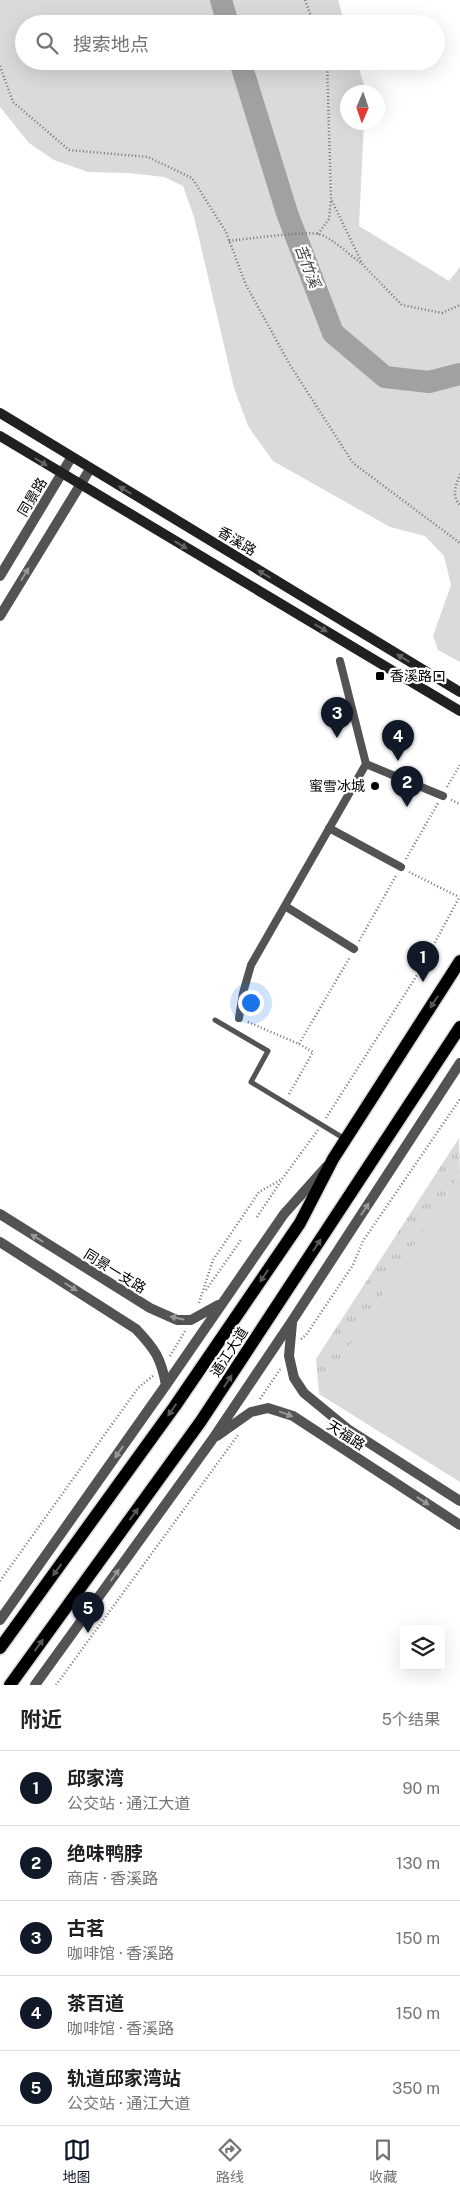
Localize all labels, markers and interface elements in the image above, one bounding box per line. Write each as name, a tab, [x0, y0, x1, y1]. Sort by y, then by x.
search box	[15, 15, 445, 70]
icon: search	[33, 29, 61, 57]
text: 搜索地点	[73, 33, 149, 55]
north arrow	[340, 85, 385, 130]
water label: 苦竹溪	[292, 242, 325, 292]
one-way arrow	[35, 457, 48, 467]
street label: 同景路	[14, 475, 50, 519]
one-way arrow	[118, 485, 131, 494]
street label: 香溪路	[215, 523, 259, 559]
one-way arrow	[174, 541, 187, 550]
one-way arrow	[21, 568, 30, 581]
one-way arrow	[258, 569, 271, 578]
one-way arrow	[314, 624, 327, 633]
one-way arrow	[397, 653, 410, 662]
place label: 香溪路口	[390, 668, 446, 684]
marker: 香溪路口	[374, 670, 386, 682]
pin: 3	[321, 697, 353, 738]
pin: 4	[382, 720, 414, 761]
pin: 2	[391, 766, 423, 807]
place label: 蜜雪冰城	[309, 778, 365, 794]
marker: 蜜雪冰城	[369, 780, 381, 792]
pin: 1	[407, 941, 439, 982]
your location	[238, 990, 264, 1016]
one-way arrow	[429, 996, 438, 1009]
one-way arrow	[360, 1203, 369, 1216]
one-way arrow	[31, 1233, 44, 1242]
one-way arrow	[312, 1238, 322, 1252]
street label: 同景一支路	[81, 1246, 149, 1296]
one-way arrow	[259, 1269, 269, 1283]
one-way arrow	[64, 1283, 77, 1292]
one-way arrow	[170, 1314, 185, 1322]
street label: 通江大道	[207, 1324, 251, 1380]
one-way arrow	[223, 1374, 232, 1388]
one-way arrow	[167, 1403, 177, 1417]
one-way arrow	[279, 1410, 294, 1418]
street label: 天福路	[324, 1417, 368, 1453]
one-way arrow	[114, 1445, 124, 1459]
one-way arrow	[416, 1496, 430, 1506]
one-way arrow	[129, 1507, 139, 1521]
one-way arrow	[51, 1563, 62, 1576]
one-way arrow	[110, 1568, 120, 1581]
pin: 5	[72, 1592, 104, 1633]
map controls	[400, 1625, 445, 1670]
button: layers	[400, 1625, 445, 1670]
one-way arrow	[34, 1639, 44, 1652]
text: 附近	[20, 1707, 62, 1732]
text: 5个结果	[382, 1710, 440, 1729]
text: 邱家湾	[67, 1767, 124, 1789]
text: 1	[33, 1779, 39, 1798]
text: 90 m	[403, 1779, 440, 1798]
text: 公交站 · 通江大道	[67, 1794, 190, 1813]
text: 绝味鸭脖	[67, 1842, 143, 1864]
text: 2	[31, 1854, 41, 1873]
text: 130 m	[396, 1854, 440, 1873]
text: 商店 · 香溪路	[67, 1869, 158, 1888]
text: 古茗	[67, 1917, 105, 1939]
text: 3	[31, 1929, 41, 1948]
text: 150 m	[396, 1929, 440, 1948]
text: 咖啡馆 · 香溪路	[67, 1944, 174, 1963]
text: 茶百道	[67, 1992, 124, 2014]
text: 4	[31, 2004, 41, 2023]
text: 150 m	[396, 2004, 440, 2023]
text: 咖啡馆 · 香溪路	[67, 2019, 174, 2038]
text: 轨道邱家湾站	[67, 2067, 181, 2089]
text: 5	[31, 2079, 41, 2098]
text: 350 m	[392, 2079, 440, 2098]
text: 公交站 · 通江大道	[67, 2094, 190, 2113]
tab: 地图	[63, 2136, 91, 2186]
tab: 路线	[216, 2136, 244, 2186]
tab: 收藏	[369, 2136, 397, 2186]

